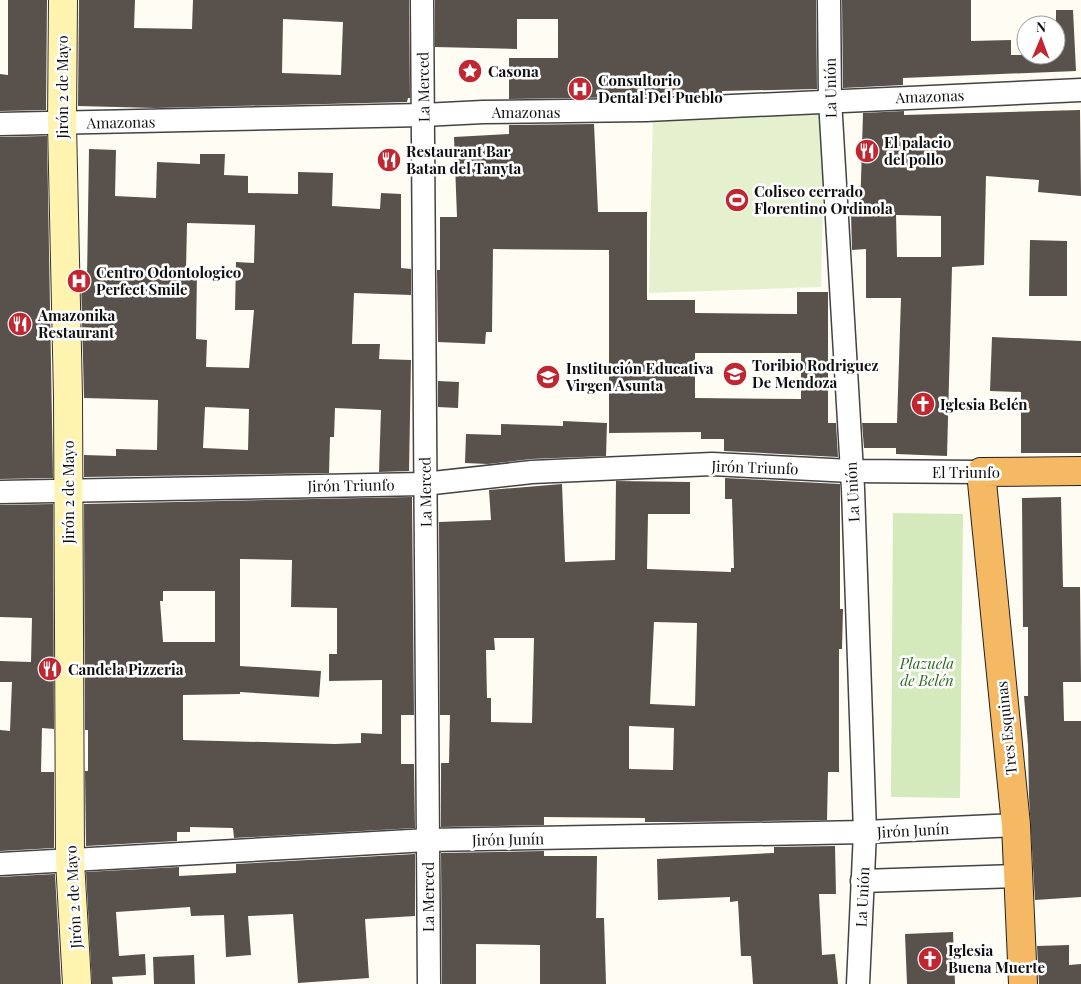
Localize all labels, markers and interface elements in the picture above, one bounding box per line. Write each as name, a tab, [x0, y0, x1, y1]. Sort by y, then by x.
north arrow	[1016, 15, 1066, 65]
text: N	[1036, 17, 1046, 36]
street label: Jirón 2 de Mayo	[52, 35, 72, 140]
street label: La Merced	[412, 51, 434, 122]
place icon: Casona	[457, 58, 483, 84]
street label: La Unión	[819, 58, 841, 118]
place label: Casona	[488, 61, 539, 81]
place label: Consultorio Dental Del Pueblo	[598, 70, 723, 107]
hospital icon: Consultorio Dental Del Pueblo	[567, 76, 593, 102]
street label: Amazonas	[894, 85, 965, 107]
street label: Amazonas	[491, 102, 560, 122]
street label: Amazonas	[85, 111, 156, 133]
place label: El palacio del pollo	[884, 132, 952, 169]
restaurant icon: El palacio del pollo	[854, 138, 880, 164]
place label: Restaurant Bar Batan del Tanyta	[406, 141, 521, 178]
restaurant icon: Restaurant Bar Batan del Tanyta	[376, 147, 402, 173]
place label: Coliseo cerrado Florentino Ordinola	[754, 181, 893, 218]
sports icon: Coliseo cerrado Florentino Ordinola	[724, 187, 750, 213]
place label: Centro Odontologico Perfect Smile	[96, 262, 241, 299]
hospital icon: Centro Odontologico Perfect Smile	[66, 268, 92, 294]
place label: Amazonika Restaurant	[37, 305, 116, 342]
restaurant icon: Amazonika Restaurant	[7, 311, 33, 337]
place label: Toribio Rodriguez De Mendoza	[752, 355, 879, 392]
place label: Institución Educativa Virgen Asunta	[565, 358, 714, 395]
school or university icon: Toribio Rodriguez De Mendoza	[722, 361, 748, 387]
school or university icon: Institución Educativa Virgen Asunta	[535, 364, 561, 390]
church icon: Iglesia Belén	[910, 391, 936, 417]
place label: Iglesia Belén	[940, 394, 1028, 414]
street label: Jirón 2 de Mayo	[58, 440, 78, 545]
street label: Jirón Triunfo	[710, 455, 799, 479]
street label: La Merced	[414, 456, 436, 527]
street label: La Unión	[840, 461, 864, 523]
street label: El Triunfo	[932, 462, 1000, 482]
street label: Jirón Triunfo	[306, 474, 395, 496]
park label: Plazuela de Belén	[899, 653, 954, 690]
restaurant icon: Candela Pizzeria	[37, 656, 63, 682]
place label: Candela Pizzeria	[68, 659, 184, 679]
street label: Tres Esquinas	[991, 680, 1021, 776]
street label: Jirón Junín	[875, 818, 950, 842]
street label: Jirón Junín	[471, 828, 544, 850]
street label: Jirón 2 de Mayo	[60, 845, 86, 950]
street label: La Merced	[418, 862, 438, 932]
street label: La Unión	[850, 866, 874, 928]
place label: Iglesia Buena Muerte	[948, 940, 1046, 977]
church icon: Iglesia Buena Muerte	[917, 946, 943, 972]

